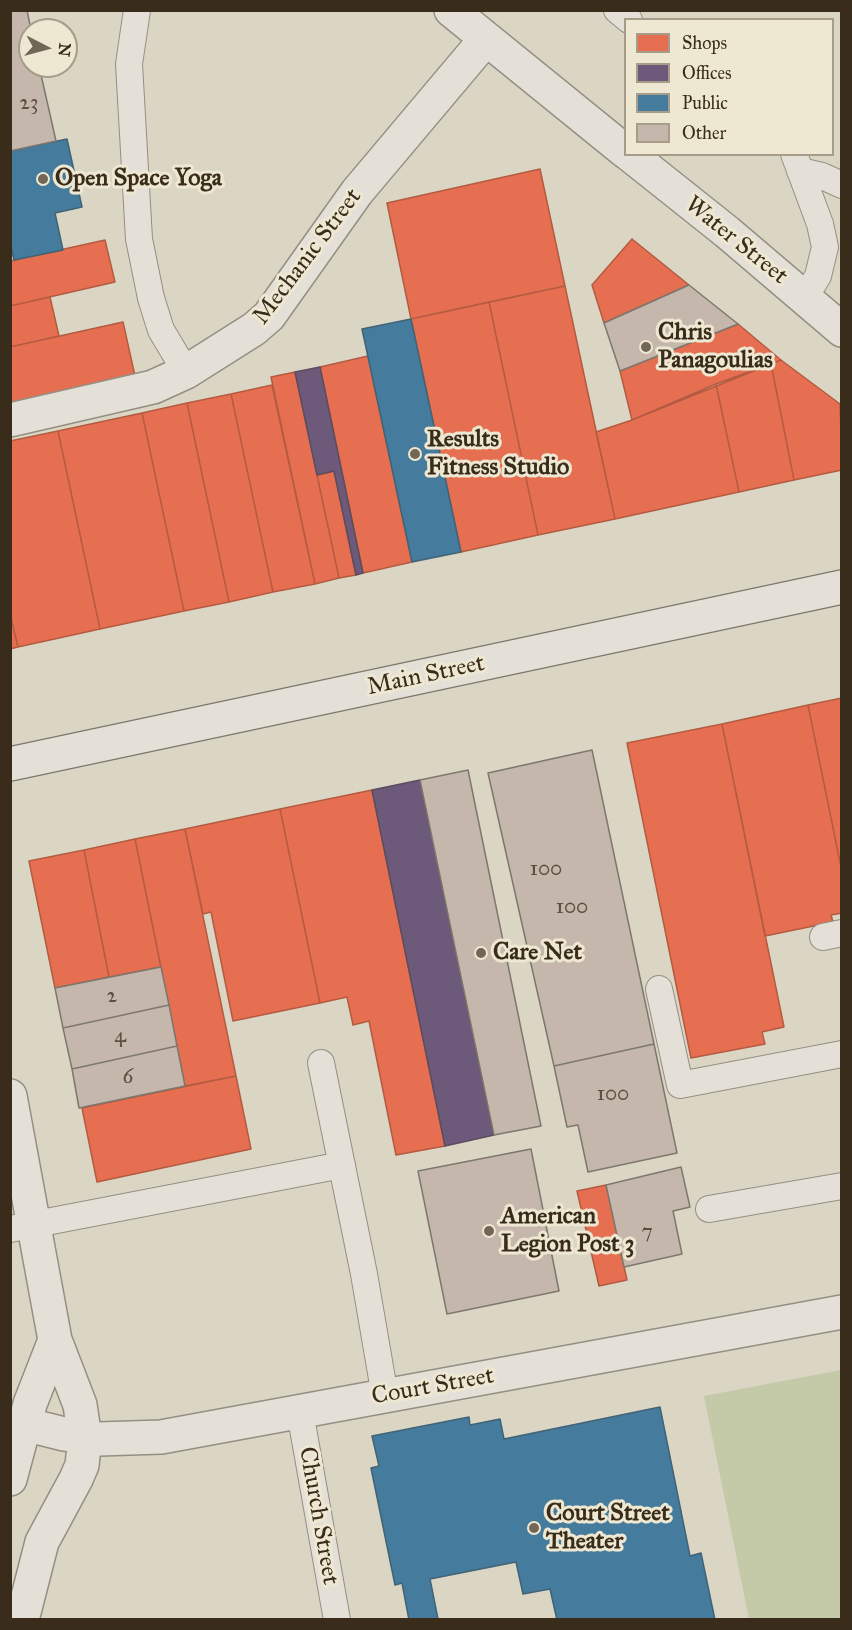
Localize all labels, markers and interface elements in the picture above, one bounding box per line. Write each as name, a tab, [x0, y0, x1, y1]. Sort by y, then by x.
north arrow	[18, 18, 78, 78]
legend	[624, 18, 834, 156]
text: Shops	[682, 32, 727, 54]
text: N	[54, 42, 75, 57]
text: Offices	[682, 62, 732, 84]
house number: 23	[20, 91, 38, 117]
text: Public	[682, 92, 728, 114]
text: Other	[682, 122, 726, 144]
place label: Open Space Yoga	[55, 165, 222, 193]
marker: Open Space Yoga	[36, 172, 50, 186]
street label: Mechanic Street	[248, 183, 368, 331]
street label: Water Street	[679, 191, 793, 291]
place label: Chris Panagoulias	[658, 319, 773, 375]
marker: Chris Panagoulias	[639, 340, 653, 354]
place label: Results Fitness Studio	[427, 426, 569, 482]
marker: Results Fitness Studio	[408, 447, 422, 461]
street label: Main Street	[365, 650, 487, 702]
house number: 100	[530, 857, 562, 883]
house number: 100	[556, 895, 588, 921]
place label: Care Net	[493, 939, 582, 967]
marker: Care Net	[474, 946, 488, 960]
house number: 2	[107, 984, 117, 1010]
house number: 4	[114, 1024, 126, 1050]
house number: 6	[123, 1065, 133, 1091]
house number: 100	[597, 1082, 629, 1108]
place label: American Legion Post 3	[501, 1203, 634, 1259]
house number: 7	[641, 1220, 653, 1246]
marker: American Legion Post 3	[482, 1224, 496, 1238]
street label: Court Street	[370, 1362, 496, 1412]
street label: Church Street	[292, 1445, 344, 1587]
place label: Court Street Theater	[546, 1500, 670, 1556]
marker: Court Street Theater	[527, 1521, 541, 1535]

